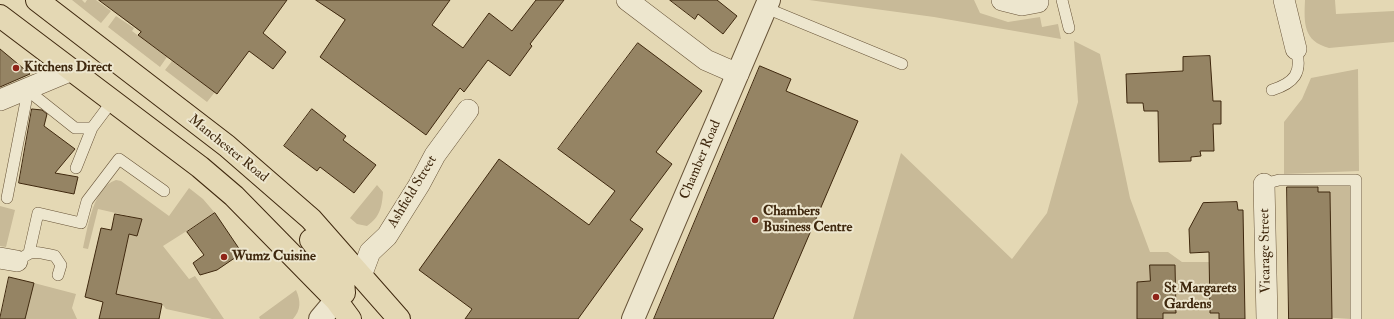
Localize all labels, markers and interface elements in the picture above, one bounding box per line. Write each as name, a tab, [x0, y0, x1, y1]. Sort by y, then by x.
place label: Kitchens Direct	[24, 60, 112, 76]
marker: Kitchens Direct	[11, 63, 21, 73]
street label: Manchester Road	[185, 112, 271, 186]
street label: Chamber Road	[677, 118, 725, 202]
street label: Ashfield Street	[385, 153, 441, 231]
place label: Chambers Business Centre	[763, 204, 852, 236]
street label: Vicarage Street	[1257, 208, 1275, 294]
marker: Chambers Business Centre	[750, 215, 760, 225]
place label: Wumz Cuisine	[232, 249, 316, 265]
marker: Wumz Cuisine	[219, 252, 229, 262]
place label: St Margarets Gardens	[1164, 281, 1237, 314]
marker: St Margarets Gardens	[1151, 292, 1161, 302]

